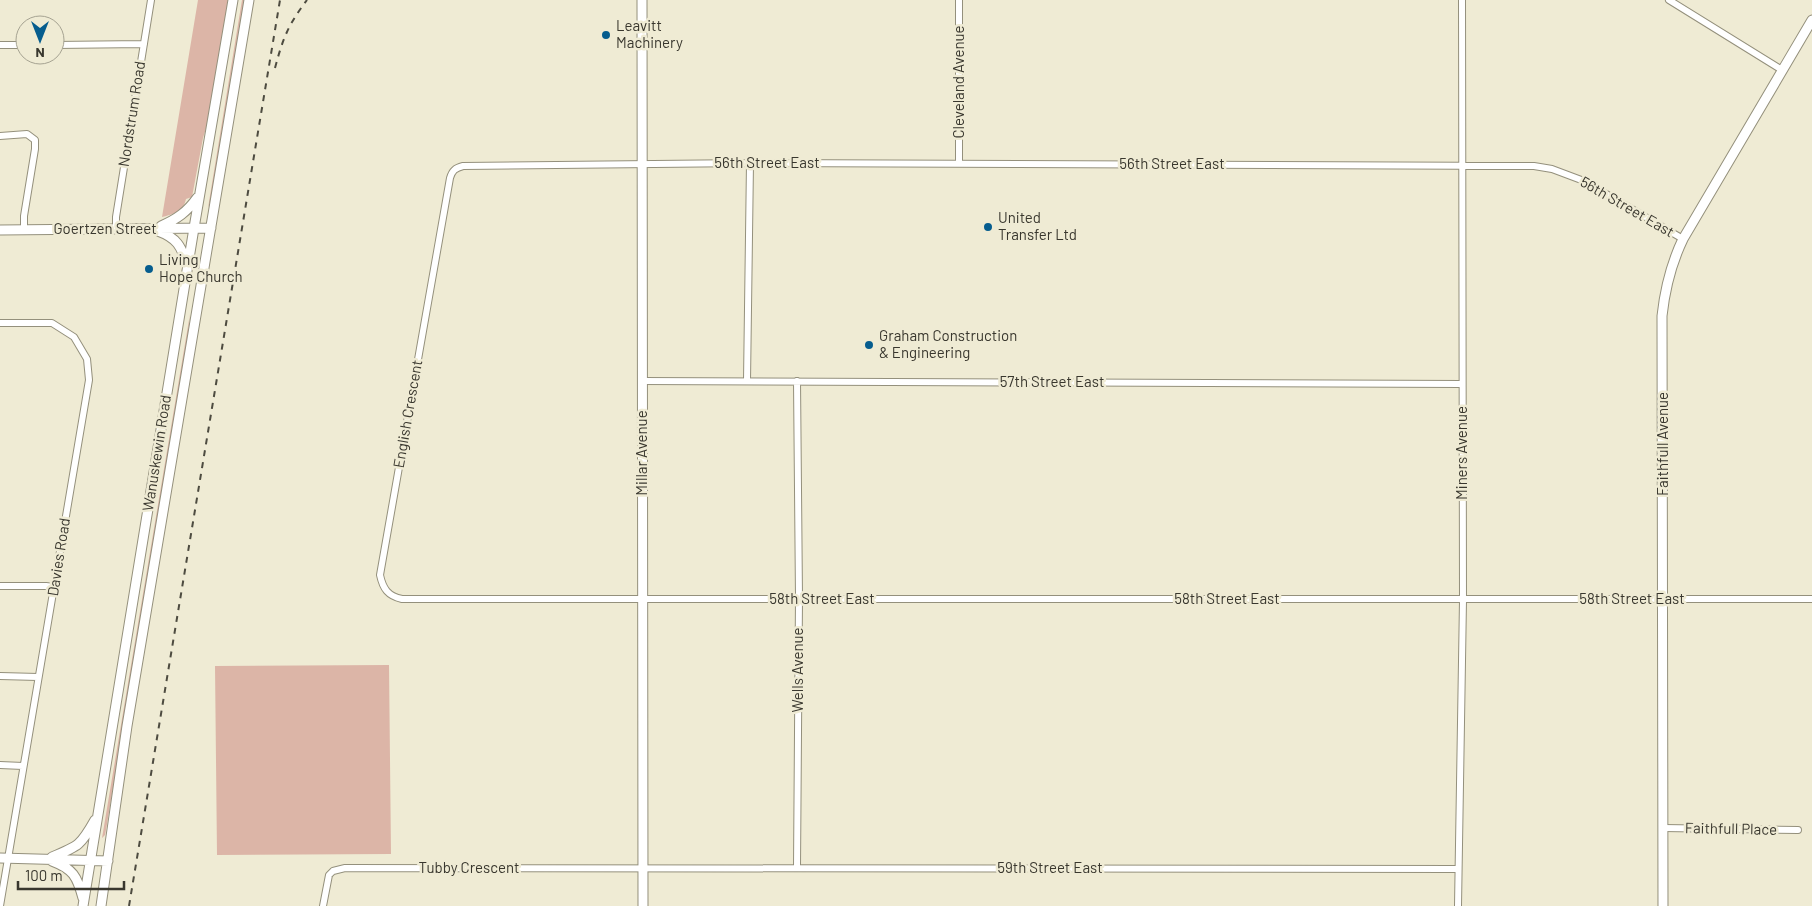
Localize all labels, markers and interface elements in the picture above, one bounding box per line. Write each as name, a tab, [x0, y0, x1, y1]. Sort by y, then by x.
north arrow	[15, 15, 65, 65]
place label: Leavitt Machinery	[616, 16, 683, 51]
street label: Cleveland Avenue	[949, 25, 967, 139]
marker: Leavitt Machinery	[600, 29, 612, 41]
text: N	[35, 45, 45, 62]
street label: Nordstrum Road	[114, 60, 148, 168]
street label: 56th Street East	[714, 153, 820, 171]
street label: 56th Street East	[1119, 154, 1225, 172]
street label: 56th Street East	[1577, 172, 1678, 240]
place label: United Transfer Ltd	[998, 208, 1077, 243]
street label: Goertzen Street	[53, 219, 157, 237]
marker: United Transfer Ltd	[982, 221, 994, 233]
place label: Living Hope Church	[159, 250, 243, 285]
marker: Living Hope Church	[143, 263, 155, 275]
place label: Graham Construction & Engineering	[879, 326, 1017, 361]
marker: Graham Construction & Engineering	[863, 339, 875, 351]
street label: English Crescent	[389, 358, 425, 469]
street label: 57th Street East	[1000, 372, 1104, 390]
street label: Faithfull Avenue	[1653, 392, 1671, 496]
street label: Wanuskewin Road	[138, 393, 174, 512]
street label: Miners Avenue	[1452, 406, 1470, 500]
street label: Millar Avenue	[632, 410, 650, 496]
street label: Davies Road	[43, 516, 73, 597]
street label: 58th Street East	[769, 589, 875, 607]
street label: 58th Street East	[1174, 589, 1280, 607]
street label: 58th Street East	[1579, 589, 1685, 607]
street label: Wells Avenue	[788, 627, 806, 713]
street label: Faithfull Place	[1685, 818, 1777, 838]
scale bar	[18, 858, 124, 890]
street label: Tubby Crescent	[419, 858, 519, 876]
street label: 59th Street East	[997, 858, 1103, 876]
text: 100 m	[25, 866, 63, 884]

